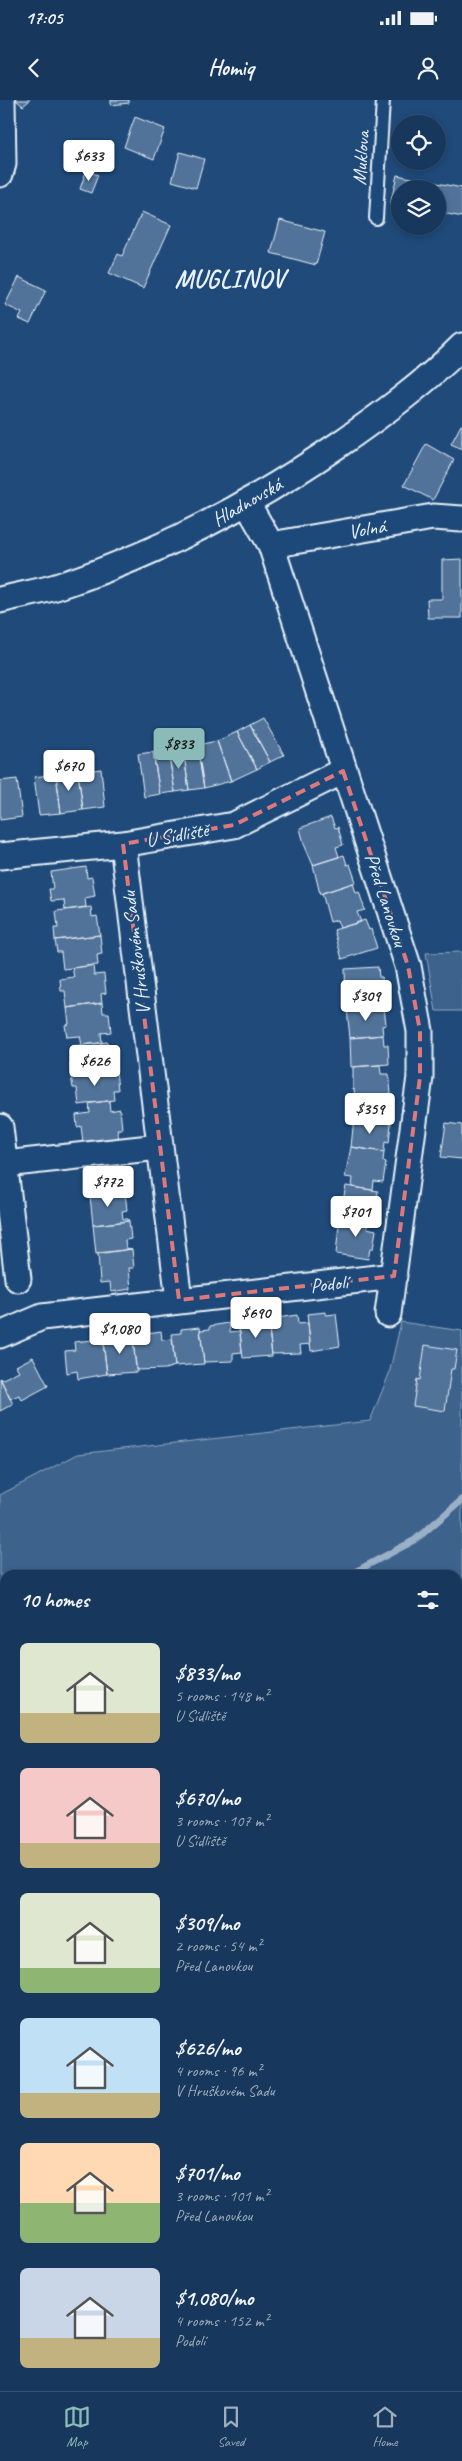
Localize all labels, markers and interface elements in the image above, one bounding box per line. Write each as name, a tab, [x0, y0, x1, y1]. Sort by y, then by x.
text: 17:05	[25, 6, 63, 30]
icon: back	[20, 54, 48, 82]
text: Homiq	[208, 54, 254, 82]
icon: person	[414, 54, 442, 82]
map controls	[391, 115, 446, 235]
button: locate	[391, 115, 446, 170]
street label: Muklova	[347, 128, 375, 186]
pin: $633	[59, 139, 119, 182]
text: $633	[74, 146, 104, 166]
button: layers	[391, 180, 446, 235]
district label: MUGLINOV	[175, 263, 290, 295]
street label: Hladnovská	[207, 471, 289, 532]
street label: Volná	[346, 513, 390, 545]
pin: $833	[149, 728, 209, 770]
text: $833	[165, 734, 193, 754]
pin: $670	[39, 750, 99, 792]
text: $670	[54, 756, 84, 776]
street label: U Sídliště	[144, 817, 214, 853]
street label: Před Lanovkou	[359, 850, 413, 951]
street label: V Hruškovém Sadu	[116, 888, 156, 1016]
pin: $309	[336, 980, 396, 1022]
text: $309	[352, 986, 380, 1006]
pin: $626	[65, 1044, 125, 1087]
text: $626	[80, 1051, 110, 1071]
pin: $359	[340, 1092, 400, 1135]
text: $359	[356, 1099, 384, 1119]
pin: $772	[78, 1166, 138, 1208]
text: $772	[94, 1172, 122, 1192]
pin: $701	[326, 1196, 386, 1238]
text: $701	[342, 1202, 370, 1222]
street label: Podolí	[309, 1269, 353, 1298]
pin: $690	[226, 1296, 286, 1339]
text: $690	[242, 1303, 270, 1323]
pin: $1,080	[79, 1312, 161, 1355]
text: $1,080	[100, 1319, 140, 1339]
icon: filters	[414, 1586, 442, 1614]
text: 10 homes	[20, 1587, 89, 1613]
text: $833/mo	[175, 1660, 240, 1686]
icon: home	[60, 1663, 120, 1723]
text: 5 rooms · 148 m²	[175, 1686, 269, 1706]
text: U Sídliště	[175, 1706, 225, 1726]
text: $670/mo	[175, 1785, 240, 1811]
icon: home	[60, 1788, 120, 1848]
text: 3 rooms · 107 m²	[175, 1811, 269, 1831]
text: U Sídliště	[175, 1831, 225, 1851]
text: $309/mo	[175, 1910, 239, 1936]
icon: home	[60, 1913, 120, 1973]
text: 2 rooms · 54 m²	[175, 1936, 261, 1956]
text: Před Lanovkou	[175, 1956, 253, 1976]
text: $626/mo	[175, 2035, 241, 2061]
icon: home	[60, 2038, 120, 2098]
text: 4 rooms · 96 m²	[175, 2061, 261, 2081]
text: V Hruškovém Sadu	[175, 2081, 275, 2101]
text: $701/mo	[175, 2160, 240, 2186]
icon: home	[60, 2163, 120, 2223]
text: 3 rooms · 101 m²	[175, 2186, 269, 2206]
text: Před Lanovkou	[175, 2206, 253, 2226]
text: $1,080/mo	[175, 2285, 253, 2311]
icon: home	[60, 2288, 120, 2348]
text: 4 rooms · 152 m²	[175, 2311, 269, 2331]
text: Podolí	[175, 2331, 205, 2351]
tab: Map	[63, 2403, 91, 2450]
tab: Saved	[217, 2403, 245, 2450]
tab: Home	[371, 2403, 399, 2450]

